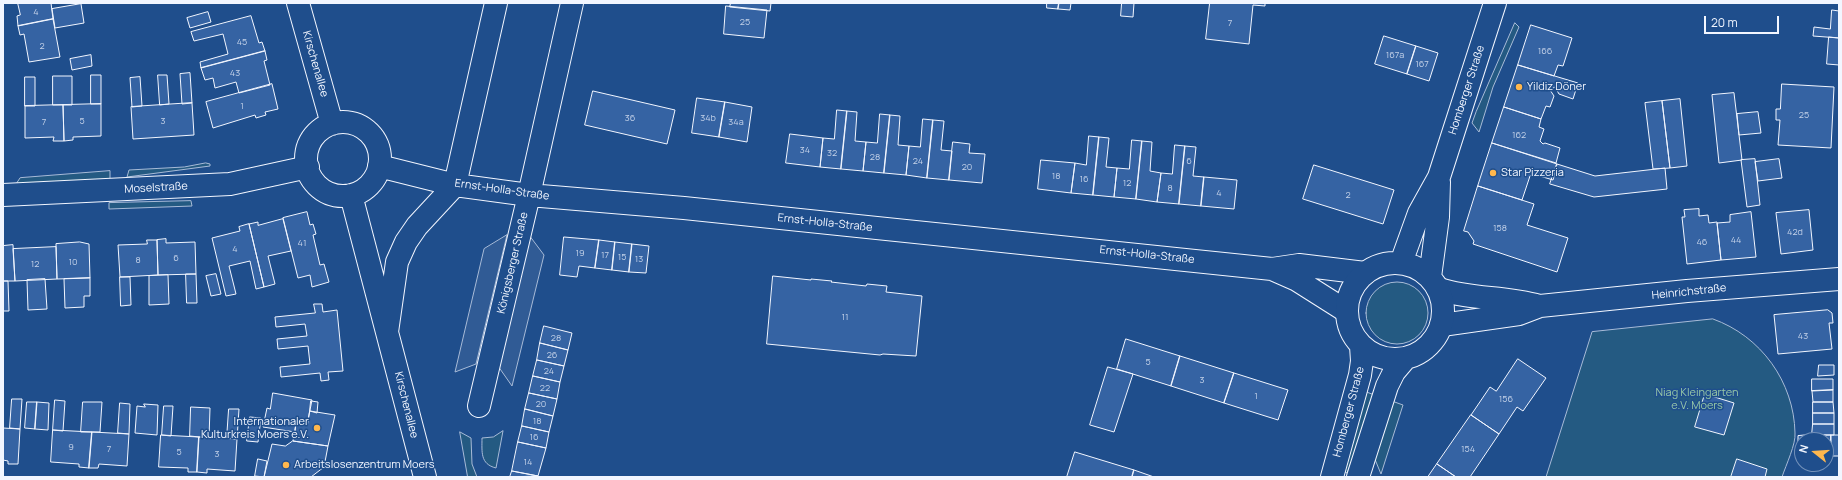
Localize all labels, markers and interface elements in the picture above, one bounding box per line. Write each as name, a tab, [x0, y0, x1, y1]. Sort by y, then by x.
house number: 4	[33, 7, 39, 17]
scale bar	[1706, 8, 1781, 34]
text: 20 m	[1711, 14, 1738, 31]
house number: 25	[740, 17, 750, 27]
house number: 7	[1228, 18, 1232, 28]
street label: Kirschenallee	[299, 29, 331, 99]
house number: 45	[237, 37, 247, 47]
house number: 2	[39, 41, 45, 51]
street label: Homberger Straße	[1446, 44, 1488, 136]
house number: 166	[1538, 46, 1552, 56]
house number: 167a	[1386, 50, 1404, 60]
house number: 167	[1415, 59, 1429, 69]
house number: 43	[230, 68, 240, 78]
place label: Yildiz Döner	[1527, 80, 1586, 94]
marker: Yildiz Döner	[1514, 82, 1524, 92]
house number: 1	[240, 101, 244, 111]
house number: 25	[1799, 110, 1809, 120]
house number: 36	[625, 113, 635, 123]
house number: 34b	[700, 113, 716, 123]
house number: 5	[79, 116, 85, 126]
house number: 3	[161, 116, 165, 126]
house number: 7	[42, 117, 46, 127]
house number: 34a	[728, 117, 744, 127]
house number: 162	[1512, 130, 1526, 140]
house number: 34	[800, 145, 810, 155]
house number: 32	[827, 148, 837, 158]
house number: 28	[870, 152, 880, 162]
house number: 24	[913, 156, 923, 166]
house number: 6	[1186, 156, 1192, 166]
house number: 20	[962, 162, 972, 172]
place label: Star Pizzeria	[1501, 166, 1564, 180]
marker: Star Pizzeria	[1488, 168, 1498, 178]
house number: 18	[1052, 171, 1060, 181]
house number: 16	[1079, 174, 1089, 184]
street label: Ernst-Holla-Straße	[454, 177, 550, 203]
house number: 12	[1123, 178, 1131, 188]
street label: Moselstraße	[124, 180, 188, 196]
house number: 8	[1167, 183, 1173, 193]
house number: 4	[1216, 188, 1222, 198]
house number: 2	[1345, 190, 1351, 200]
street label: Königsberger Straße	[495, 211, 531, 315]
street label: Ernst-Holla-Straße	[777, 211, 873, 235]
house number: 158	[1493, 223, 1507, 233]
house number: 42d	[1787, 227, 1803, 237]
house number: 44	[1731, 235, 1741, 245]
house number: 46	[1697, 237, 1707, 247]
house number: 41	[298, 238, 306, 248]
street label: Ernst-Holla-Straße	[1099, 243, 1195, 267]
house number: 4	[232, 244, 238, 254]
house number: 19	[575, 248, 585, 258]
house number: 17	[601, 250, 609, 260]
house number: 15	[618, 252, 626, 262]
house number: 6	[173, 253, 179, 263]
house number: 13	[635, 254, 643, 264]
house number: 8	[135, 255, 141, 265]
house number: 10	[69, 257, 77, 267]
house number: 12	[31, 259, 39, 269]
street label: Heinrichstraße	[1651, 282, 1727, 302]
house number: 11	[841, 312, 849, 322]
house number: 43	[1798, 331, 1808, 341]
house number: 28	[551, 333, 561, 343]
house number: 26	[547, 350, 557, 360]
house number: 5	[1145, 357, 1151, 367]
street label: Homberger Straße	[1331, 365, 1367, 459]
house number: 24	[544, 366, 554, 376]
street label: Kirschenallee	[391, 370, 421, 440]
house number: 3	[1200, 375, 1204, 385]
house number: 22	[540, 383, 550, 393]
park label: Niag Kleingarten e.V. Moers	[1655, 386, 1739, 412]
house number: 1	[1254, 391, 1258, 401]
house number: 156	[1499, 394, 1513, 404]
house number: 20	[536, 399, 546, 409]
place label: Internationaler Kulturkreis Moers e.V.	[201, 415, 309, 441]
house number: 18	[533, 416, 541, 426]
marker: Internationaler Kulturkreis Moers e.V.	[312, 423, 322, 433]
house number: 16	[529, 432, 539, 442]
north arrow	[1794, 432, 1834, 472]
house number: 9	[68, 442, 74, 452]
text: N	[1795, 443, 1811, 455]
house number: 7	[107, 444, 111, 454]
house number: 154	[1461, 444, 1475, 454]
house number: 5	[176, 447, 182, 457]
house number: 3	[215, 449, 219, 459]
house number: 14	[524, 457, 532, 467]
place label: Arbeitslosenzentrum Moers	[294, 458, 435, 472]
marker: Arbeitslosenzentrum Moers	[281, 460, 291, 470]

